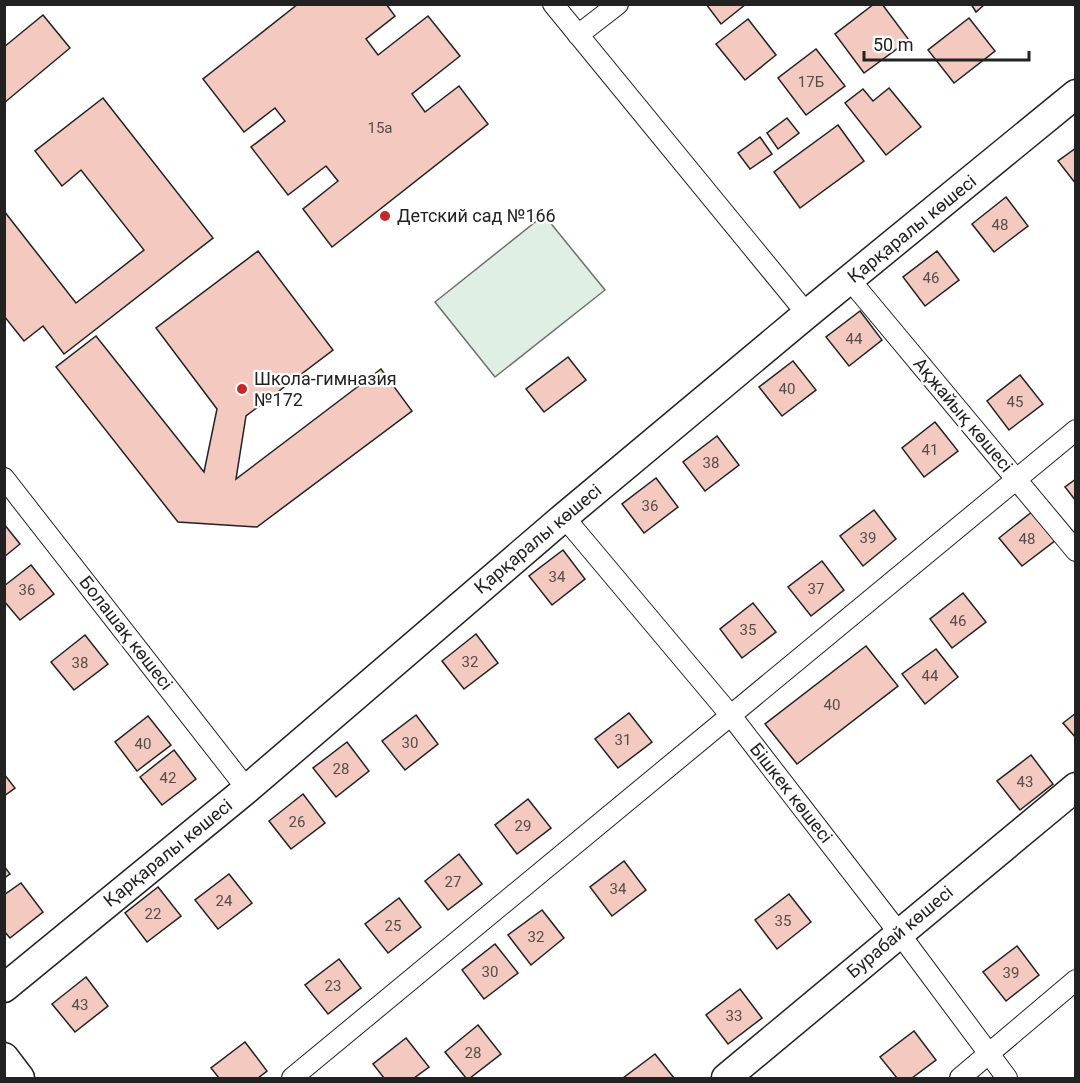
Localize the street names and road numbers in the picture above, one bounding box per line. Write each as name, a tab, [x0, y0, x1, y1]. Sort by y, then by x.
street label: Қарқаралы көшесі	[843, 170, 980, 287]
street label: Ақжайық көшесі	[909, 353, 1017, 476]
street label: Қарқаралы көшесі	[470, 479, 605, 598]
street label: Болашақ көшесі	[75, 572, 177, 694]
street label: Бішкек көшесі	[746, 738, 837, 847]
street label: Қарқаралы көшесі	[99, 794, 236, 911]
street label: Бурабай көшесі	[842, 881, 957, 982]

